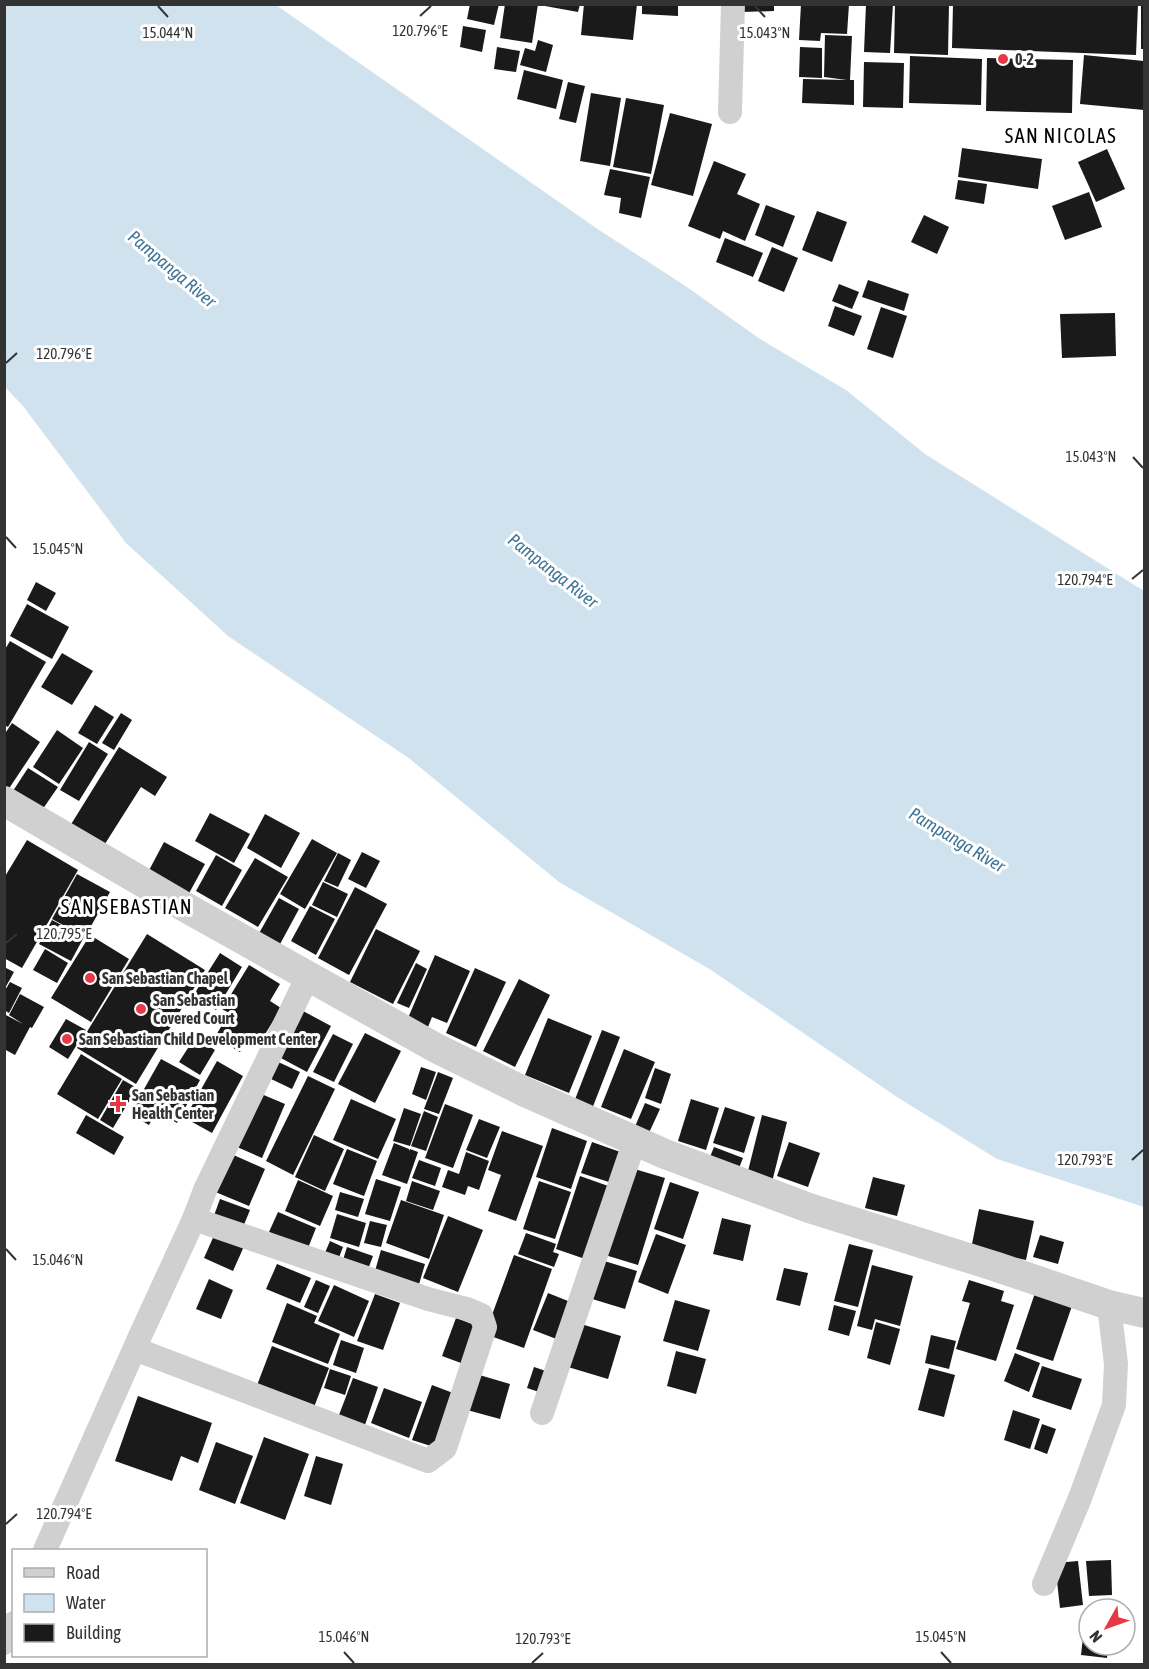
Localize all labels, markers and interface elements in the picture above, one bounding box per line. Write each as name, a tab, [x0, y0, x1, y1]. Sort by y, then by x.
text: 120.796°E	[392, 22, 448, 39]
text: 15.044°N	[143, 24, 193, 41]
text: 15.043°N	[740, 24, 790, 41]
place label: 0-2	[1015, 50, 1034, 68]
marker: 0-2	[996, 52, 1010, 66]
district label: SAN NICOLAS	[1005, 124, 1117, 147]
water label: Pampanga River	[124, 226, 221, 312]
text: 120.796°E	[36, 345, 92, 362]
text: 15.043°N	[1066, 448, 1116, 465]
water label: Pampanga River	[504, 529, 603, 613]
text: 15.045°N	[33, 540, 83, 557]
text: 120.794°E	[1057, 571, 1113, 588]
water label: Pampanga River	[905, 803, 1010, 877]
district label: SAN SEBASTIAN	[61, 895, 193, 918]
text: 120.795°E	[36, 925, 92, 942]
place label: San Sebastian Chapel	[102, 969, 229, 987]
marker: San Sebastian Chapel	[83, 971, 97, 985]
place label: San Sebastian Covered Court	[153, 991, 235, 1027]
marker: San Sebastian Covered Court	[134, 1002, 148, 1016]
place label: San Sebastian Child Development Center	[79, 1030, 317, 1048]
marker: San Sebastian Child Development Center	[60, 1032, 74, 1046]
place label: San Sebastian Health Center	[132, 1086, 214, 1122]
marker: San Sebastian Health Center	[109, 1095, 127, 1113]
text: 120.793°E	[1057, 1151, 1113, 1168]
text: 15.046°N	[33, 1251, 83, 1268]
text: 120.794°E	[36, 1505, 92, 1522]
legend	[12, 1549, 207, 1657]
text: Road	[66, 1562, 100, 1583]
text: Water	[66, 1592, 106, 1613]
north arrow	[1077, 1597, 1137, 1657]
text: Building	[66, 1622, 121, 1643]
text: N	[1086, 1627, 1105, 1646]
text: 15.046°N	[319, 1628, 369, 1645]
text: 15.045°N	[916, 1628, 966, 1645]
text: 120.793°E	[515, 1630, 571, 1647]

